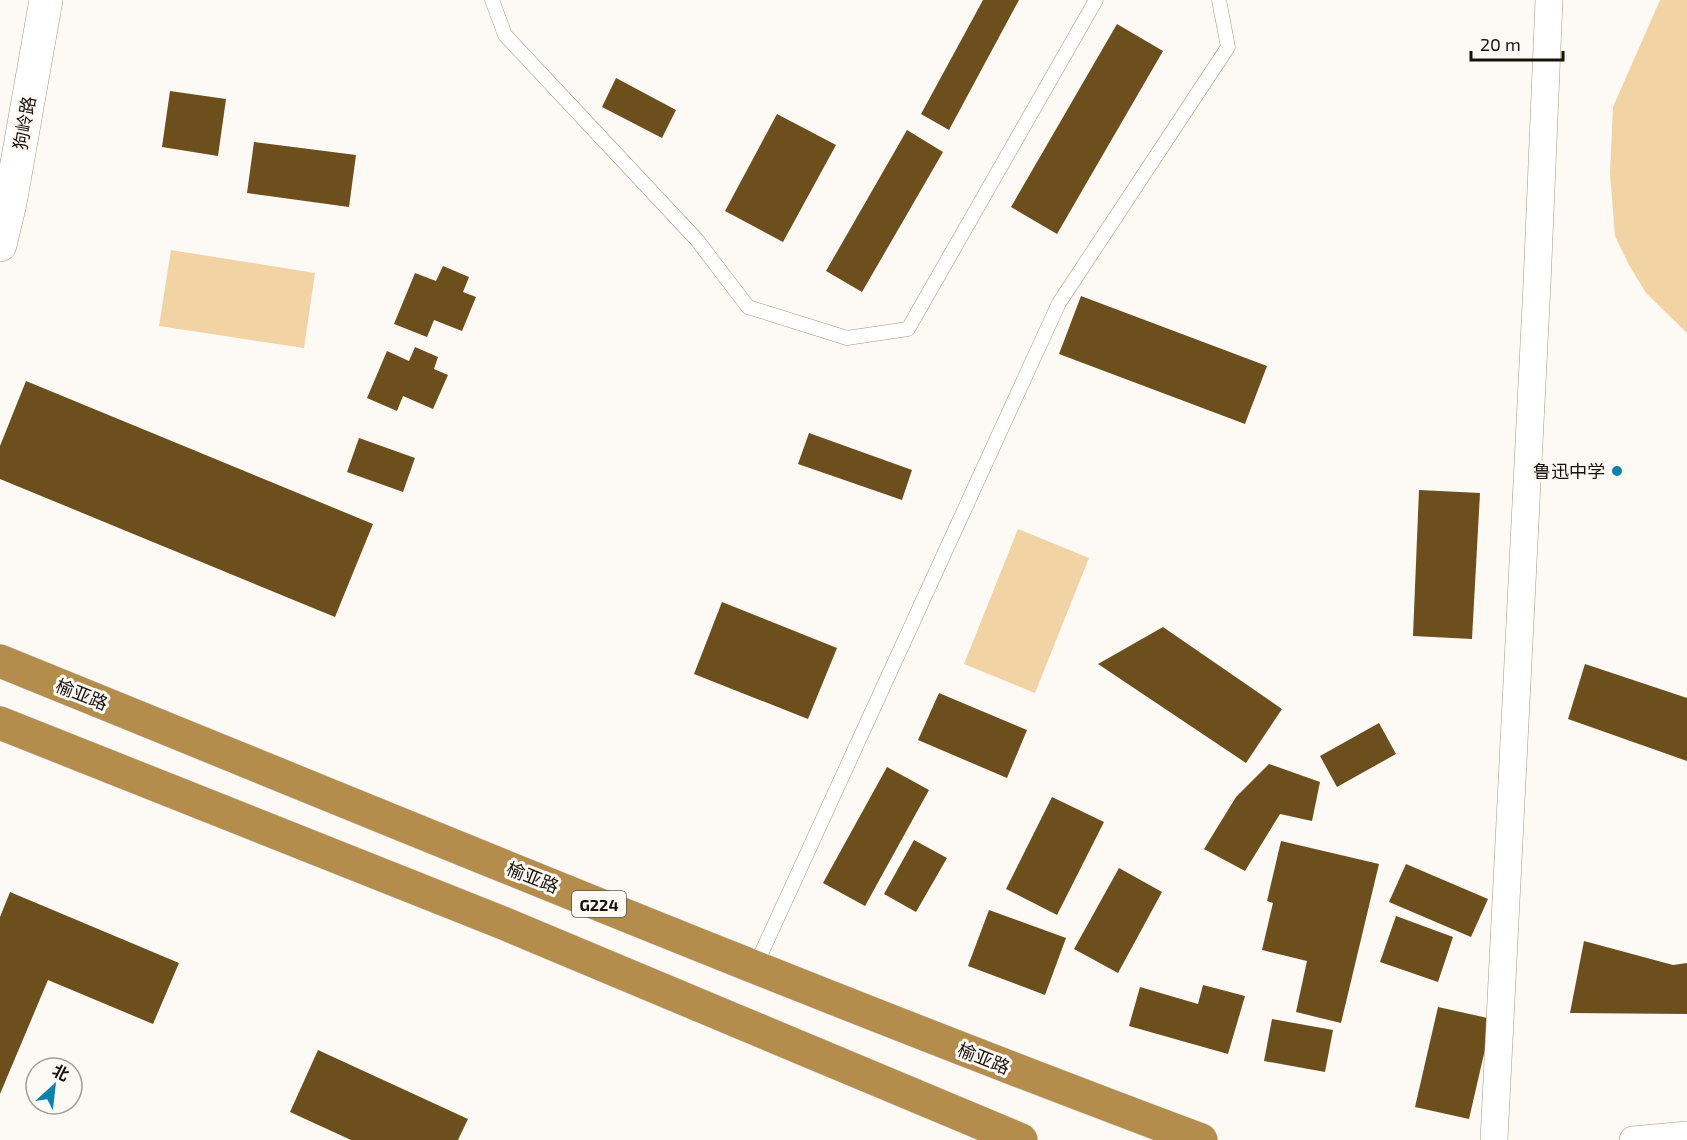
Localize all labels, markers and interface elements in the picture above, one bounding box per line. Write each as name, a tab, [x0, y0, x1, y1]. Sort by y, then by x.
scale bar	[1471, 24, 1562, 62]
text: 20 m	[1480, 33, 1521, 55]
street label: 狗岭路	[8, 95, 40, 151]
place label: 鲁迅中学	[1533, 460, 1605, 482]
marker: 鲁迅中学	[1610, 464, 1624, 478]
street label: 榆亚路	[53, 674, 111, 714]
street label: 榆亚路	[504, 857, 562, 897]
road number: G224	[572, 891, 626, 917]
street label: 榆亚路	[955, 1038, 1013, 1078]
north arrow	[24, 1056, 84, 1116]
text: 北	[50, 1060, 72, 1084]

